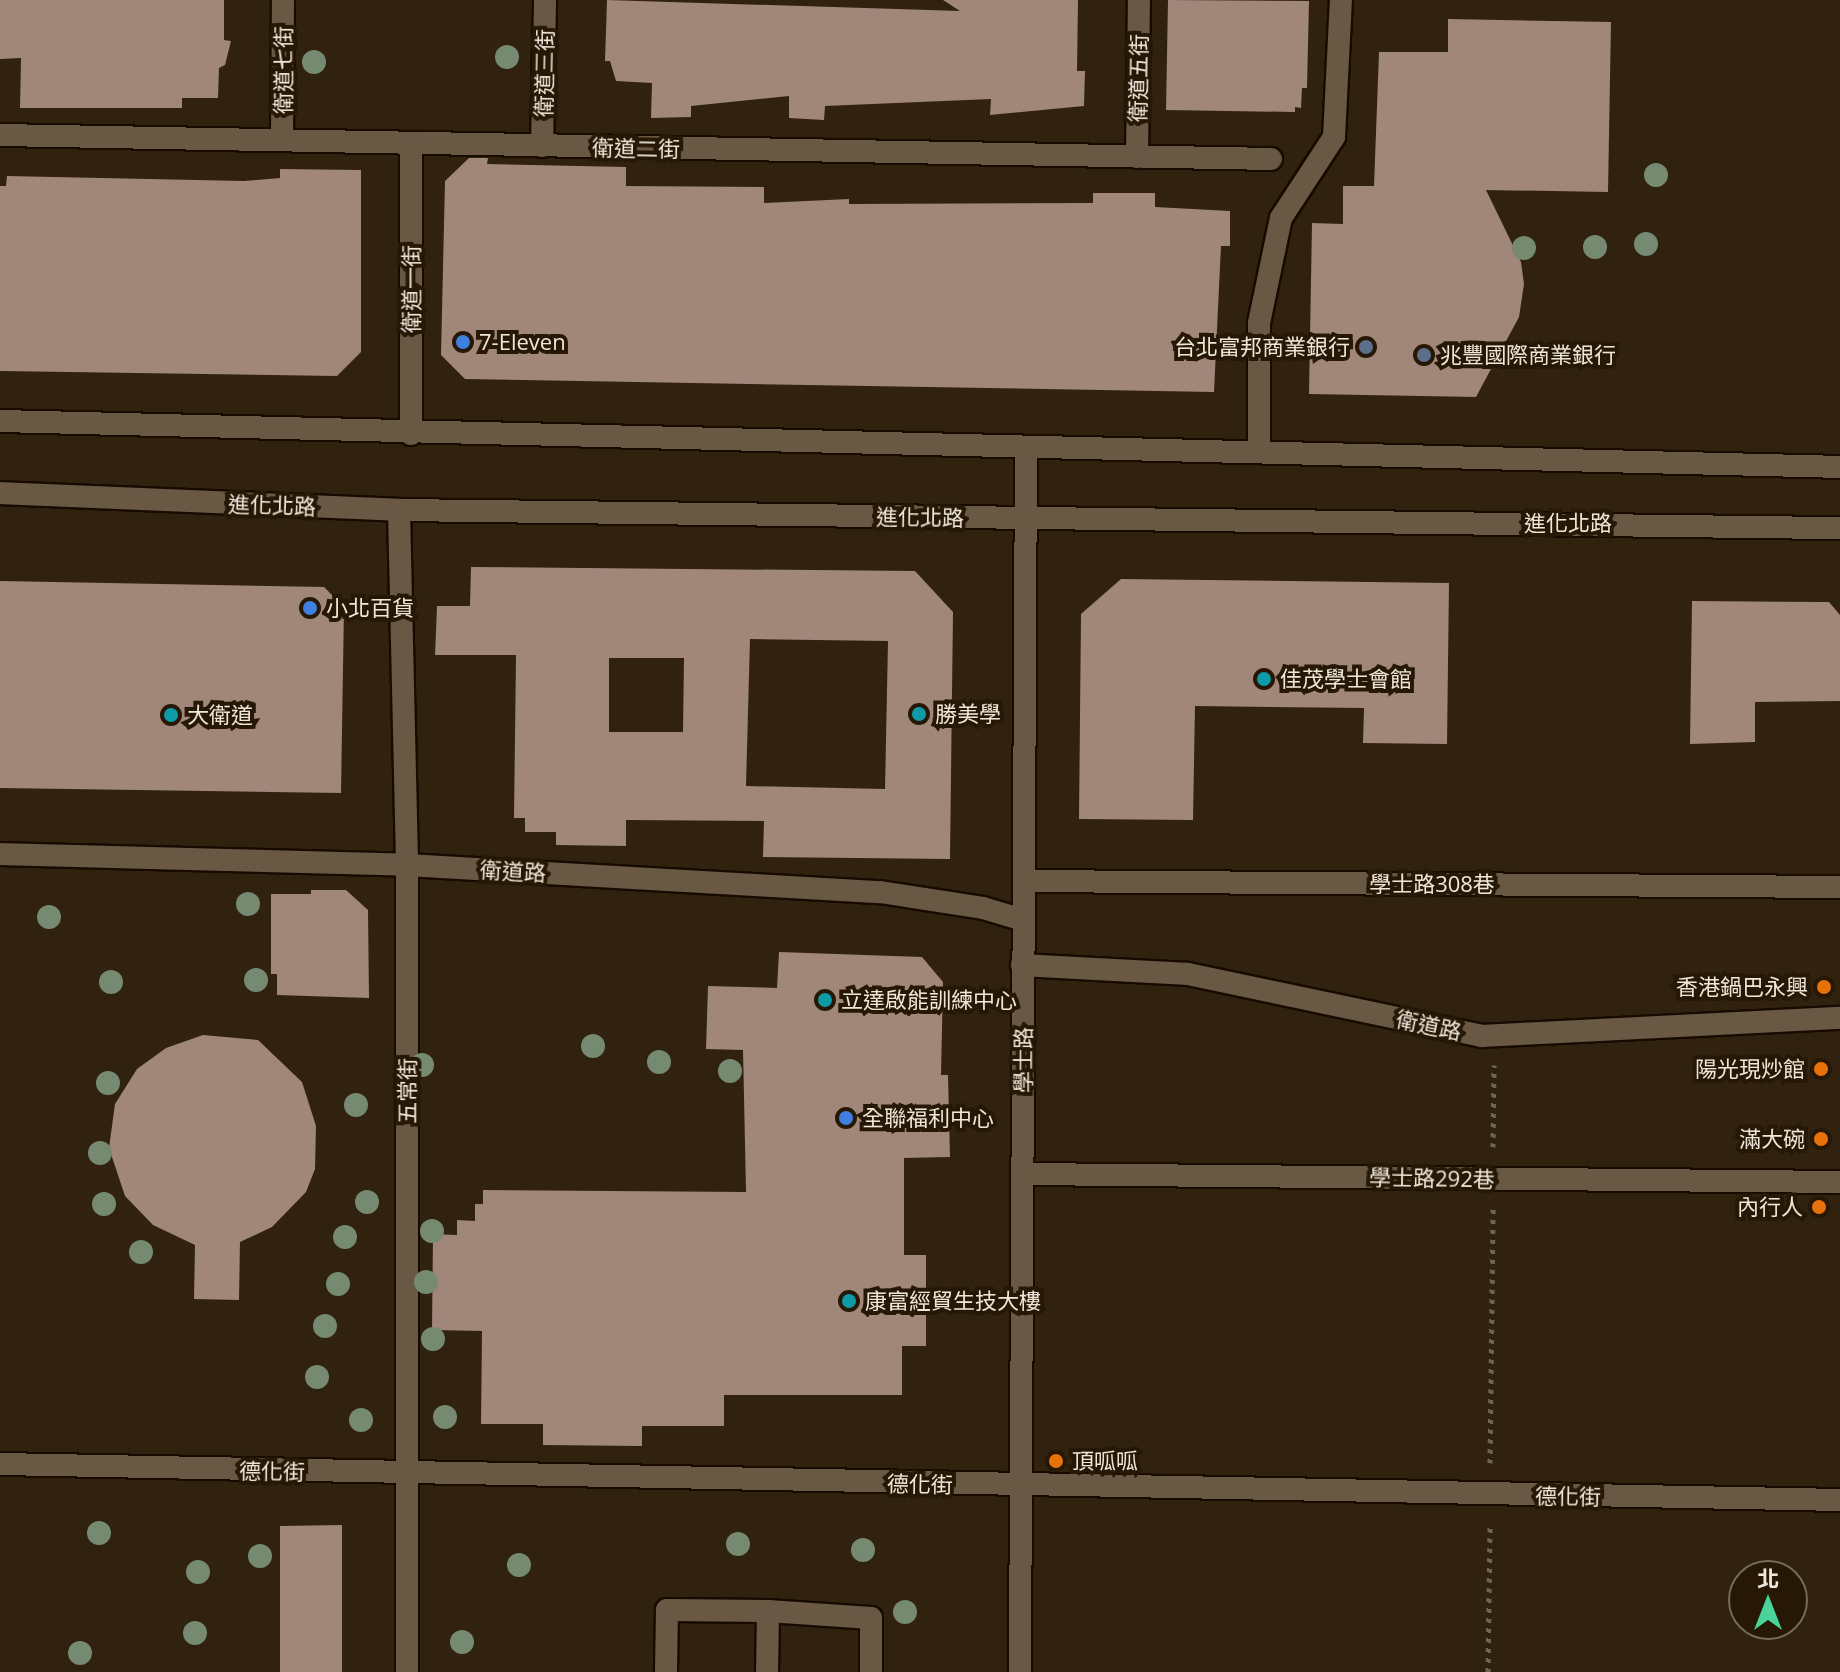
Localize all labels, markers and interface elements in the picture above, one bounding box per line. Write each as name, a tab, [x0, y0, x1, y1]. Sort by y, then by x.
street label: 衛道七街	[270, 26, 296, 114]
street label: 衛道三街	[530, 29, 558, 117]
street label: 衛道五街	[1124, 34, 1152, 122]
street label: 衛道二街	[592, 134, 680, 162]
street label: 衛道一街	[398, 245, 424, 333]
place label: 7-Eleven	[479, 329, 566, 355]
marker: 7-Eleven	[454, 333, 472, 351]
place label: 台北富邦商業銀行	[1174, 334, 1350, 360]
marker: 台北富邦商業銀行	[1357, 338, 1375, 356]
place label: 兆豐國際商業銀行	[1440, 342, 1616, 368]
marker: 兆豐國際商業銀行	[1415, 346, 1433, 364]
street label: 進化北路	[228, 490, 316, 520]
street label: 進化北路	[876, 503, 964, 531]
street label: 進化北路	[1524, 510, 1612, 536]
place label: 小北百貨	[326, 595, 414, 621]
marker: 小北百貨	[301, 599, 319, 617]
place label: 佳茂學士會館	[1280, 666, 1412, 692]
marker: 佳茂學士會館	[1255, 670, 1273, 688]
place label: 勝美學	[935, 701, 1001, 727]
place label: 大衛道	[187, 702, 253, 728]
marker: 勝美學	[910, 705, 928, 723]
marker: 大衛道	[162, 706, 180, 724]
street label: 衛道路	[479, 856, 547, 886]
street label: 學士路308巷	[1369, 871, 1495, 897]
place label: 香港鍋巴永興	[1676, 974, 1808, 1000]
marker: 香港鍋巴永興	[1815, 978, 1833, 996]
place label: 立達啟能訓練中心	[841, 987, 1017, 1013]
marker: 立達啟能訓練中心	[816, 991, 834, 1009]
street label: 衛道路	[1394, 1005, 1464, 1045]
street label: 學士路	[1010, 1027, 1036, 1093]
place label: 陽光現炒館	[1695, 1056, 1805, 1082]
street label: 五常街	[394, 1058, 420, 1124]
marker: 陽光現炒館	[1812, 1060, 1830, 1078]
place label: 全聯福利中心	[862, 1105, 994, 1131]
marker: 全聯福利中心	[837, 1109, 855, 1127]
place label: 滿大碗	[1739, 1126, 1805, 1152]
marker: 滿大碗	[1812, 1130, 1830, 1148]
street label: 學士路292巷	[1369, 1164, 1495, 1192]
place label: 內行人	[1737, 1194, 1803, 1220]
marker: 內行人	[1810, 1198, 1828, 1216]
place label: 康富經貿生技大樓	[865, 1288, 1041, 1314]
marker: 康富經貿生技大樓	[840, 1292, 858, 1310]
place label: 頂呱呱	[1072, 1448, 1138, 1474]
marker: 頂呱呱	[1047, 1452, 1065, 1470]
street label: 德化街	[239, 1457, 305, 1485]
street label: 德化街	[887, 1470, 953, 1498]
street label: 德化街	[1535, 1482, 1601, 1510]
north arrow	[1728, 1560, 1808, 1640]
text: 北	[1757, 1563, 1779, 1593]

